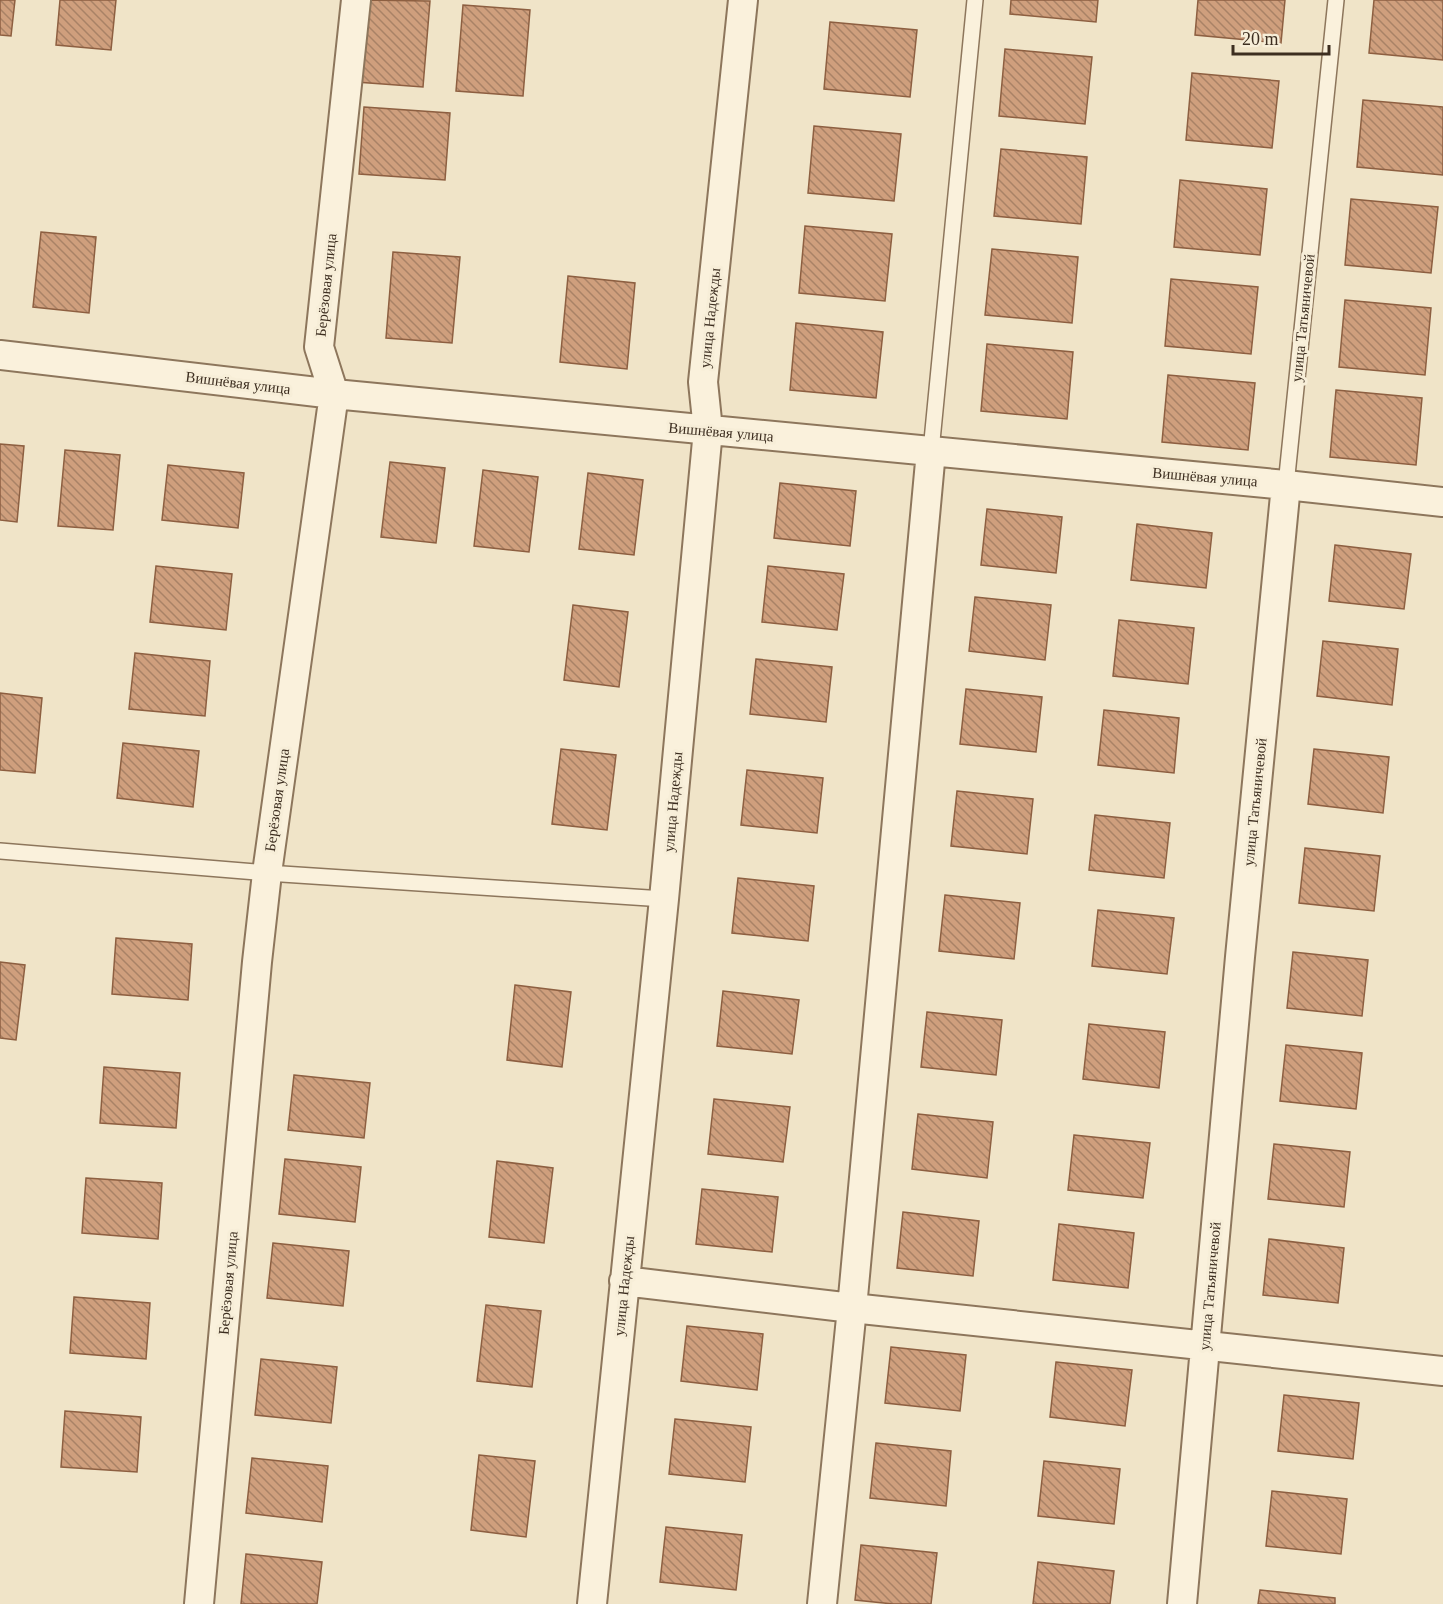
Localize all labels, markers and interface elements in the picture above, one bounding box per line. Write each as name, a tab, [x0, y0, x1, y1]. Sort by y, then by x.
scale bar	[1233, 18, 1329, 56]
text: 20 m	[1242, 29, 1279, 49]
street label: Берёзовая улица	[313, 232, 339, 338]
street label: улица Татьяничевой	[1288, 253, 1318, 383]
street label: улица Надежды	[697, 267, 723, 369]
street label: Вишнёвая улица	[185, 369, 292, 397]
street label: Вишнёвая улица	[668, 419, 775, 445]
street label: Вишнёвая улица	[1152, 464, 1259, 490]
street label: улица Татьяничевой	[1240, 737, 1270, 867]
street label: Берёзовая улица	[262, 747, 292, 853]
street label: улица Надежды	[661, 751, 685, 853]
street label: улица Татьяничевой	[1196, 1221, 1224, 1351]
street label: Берёзовая улица	[215, 1230, 241, 1335]
street label: улица Надежды	[611, 1235, 637, 1337]

